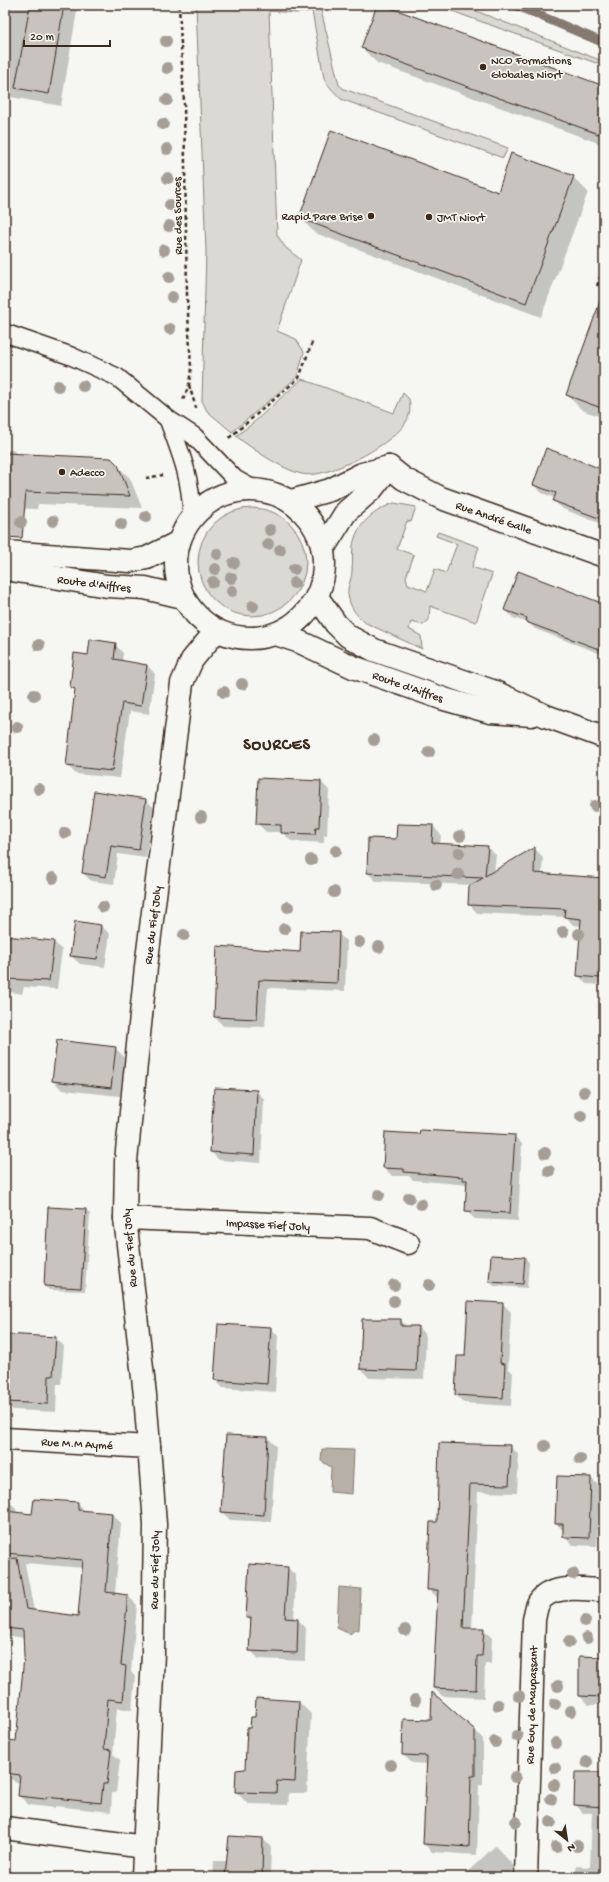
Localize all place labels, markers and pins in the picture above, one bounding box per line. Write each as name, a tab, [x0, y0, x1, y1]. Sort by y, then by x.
place label: NCO Formations Globales Niort	[491, 55, 572, 83]
marker: NCO Formations Globales Niort	[478, 62, 488, 72]
place label: Rapid Pare Brise	[282, 211, 364, 225]
marker: Rapid Pare Brise	[366, 211, 376, 221]
marker: JMT Niort	[424, 212, 434, 222]
place label: JMT Niort	[437, 212, 486, 226]
marker: Adecco	[57, 467, 67, 477]
place label: Adecco	[70, 467, 105, 481]

